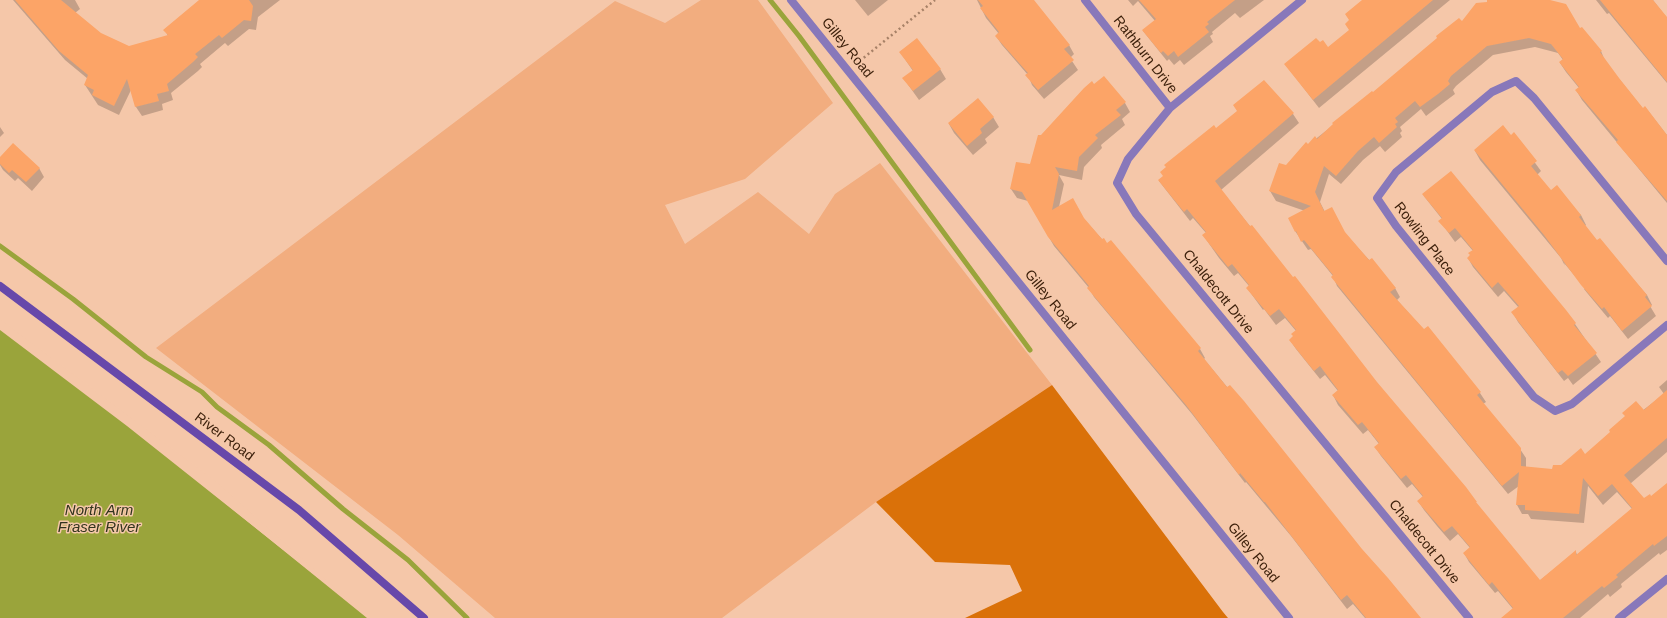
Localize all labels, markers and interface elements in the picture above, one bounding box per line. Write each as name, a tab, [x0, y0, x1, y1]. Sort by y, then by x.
street label: Rathburn Drive	[1109, 13, 1181, 97]
street label: Gilley Road	[818, 15, 876, 81]
street label: Rowling Place	[1390, 199, 1458, 279]
street label: Chaldecott Drive	[1179, 247, 1257, 337]
street label: Gilley Road	[1021, 267, 1079, 333]
street label: River Road	[191, 409, 257, 465]
street label: Chaldecott Drive	[1385, 497, 1463, 587]
water label: North Arm Fraser River	[58, 502, 140, 537]
street label: Gilley Road	[1224, 520, 1282, 586]

